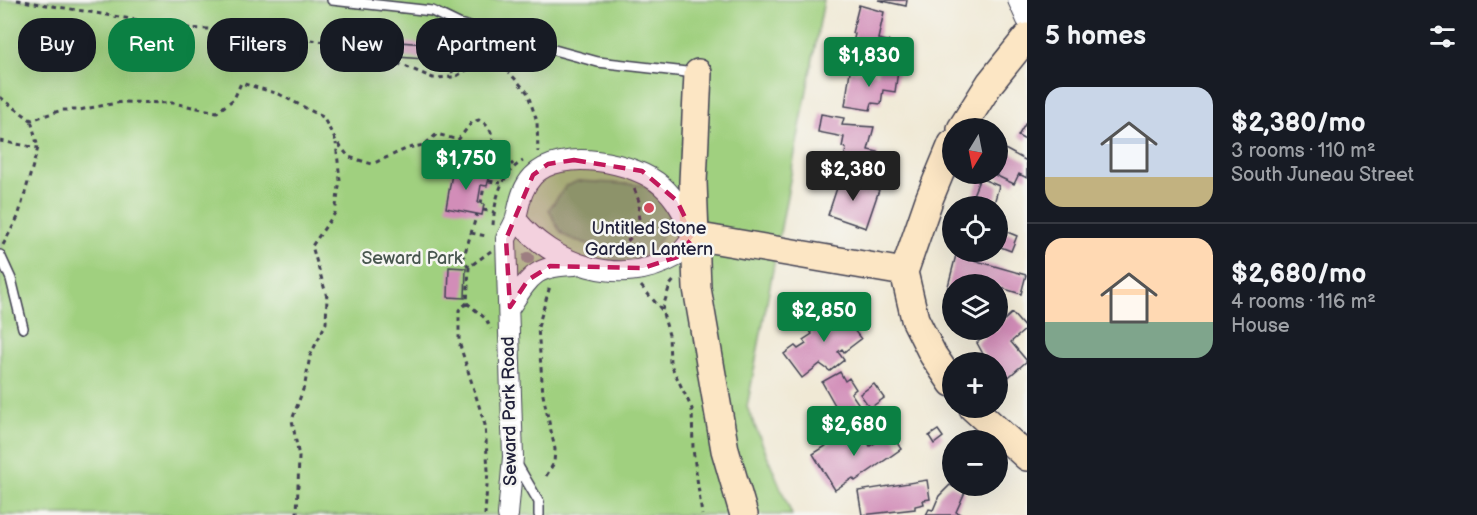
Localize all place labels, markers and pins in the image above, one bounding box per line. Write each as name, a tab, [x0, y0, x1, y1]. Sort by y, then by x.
pin: $1,830	[820, 37, 918, 88]
pin: $1,750	[417, 140, 515, 191]
pin: $2,380	[804, 151, 902, 202]
marker: Untitled Stone Garden Lantern	[642, 201, 656, 215]
place label: Untitled Stone Garden Lantern	[585, 218, 713, 260]
pin: $2,850	[775, 292, 873, 343]
pin: $2,680	[805, 406, 903, 457]

